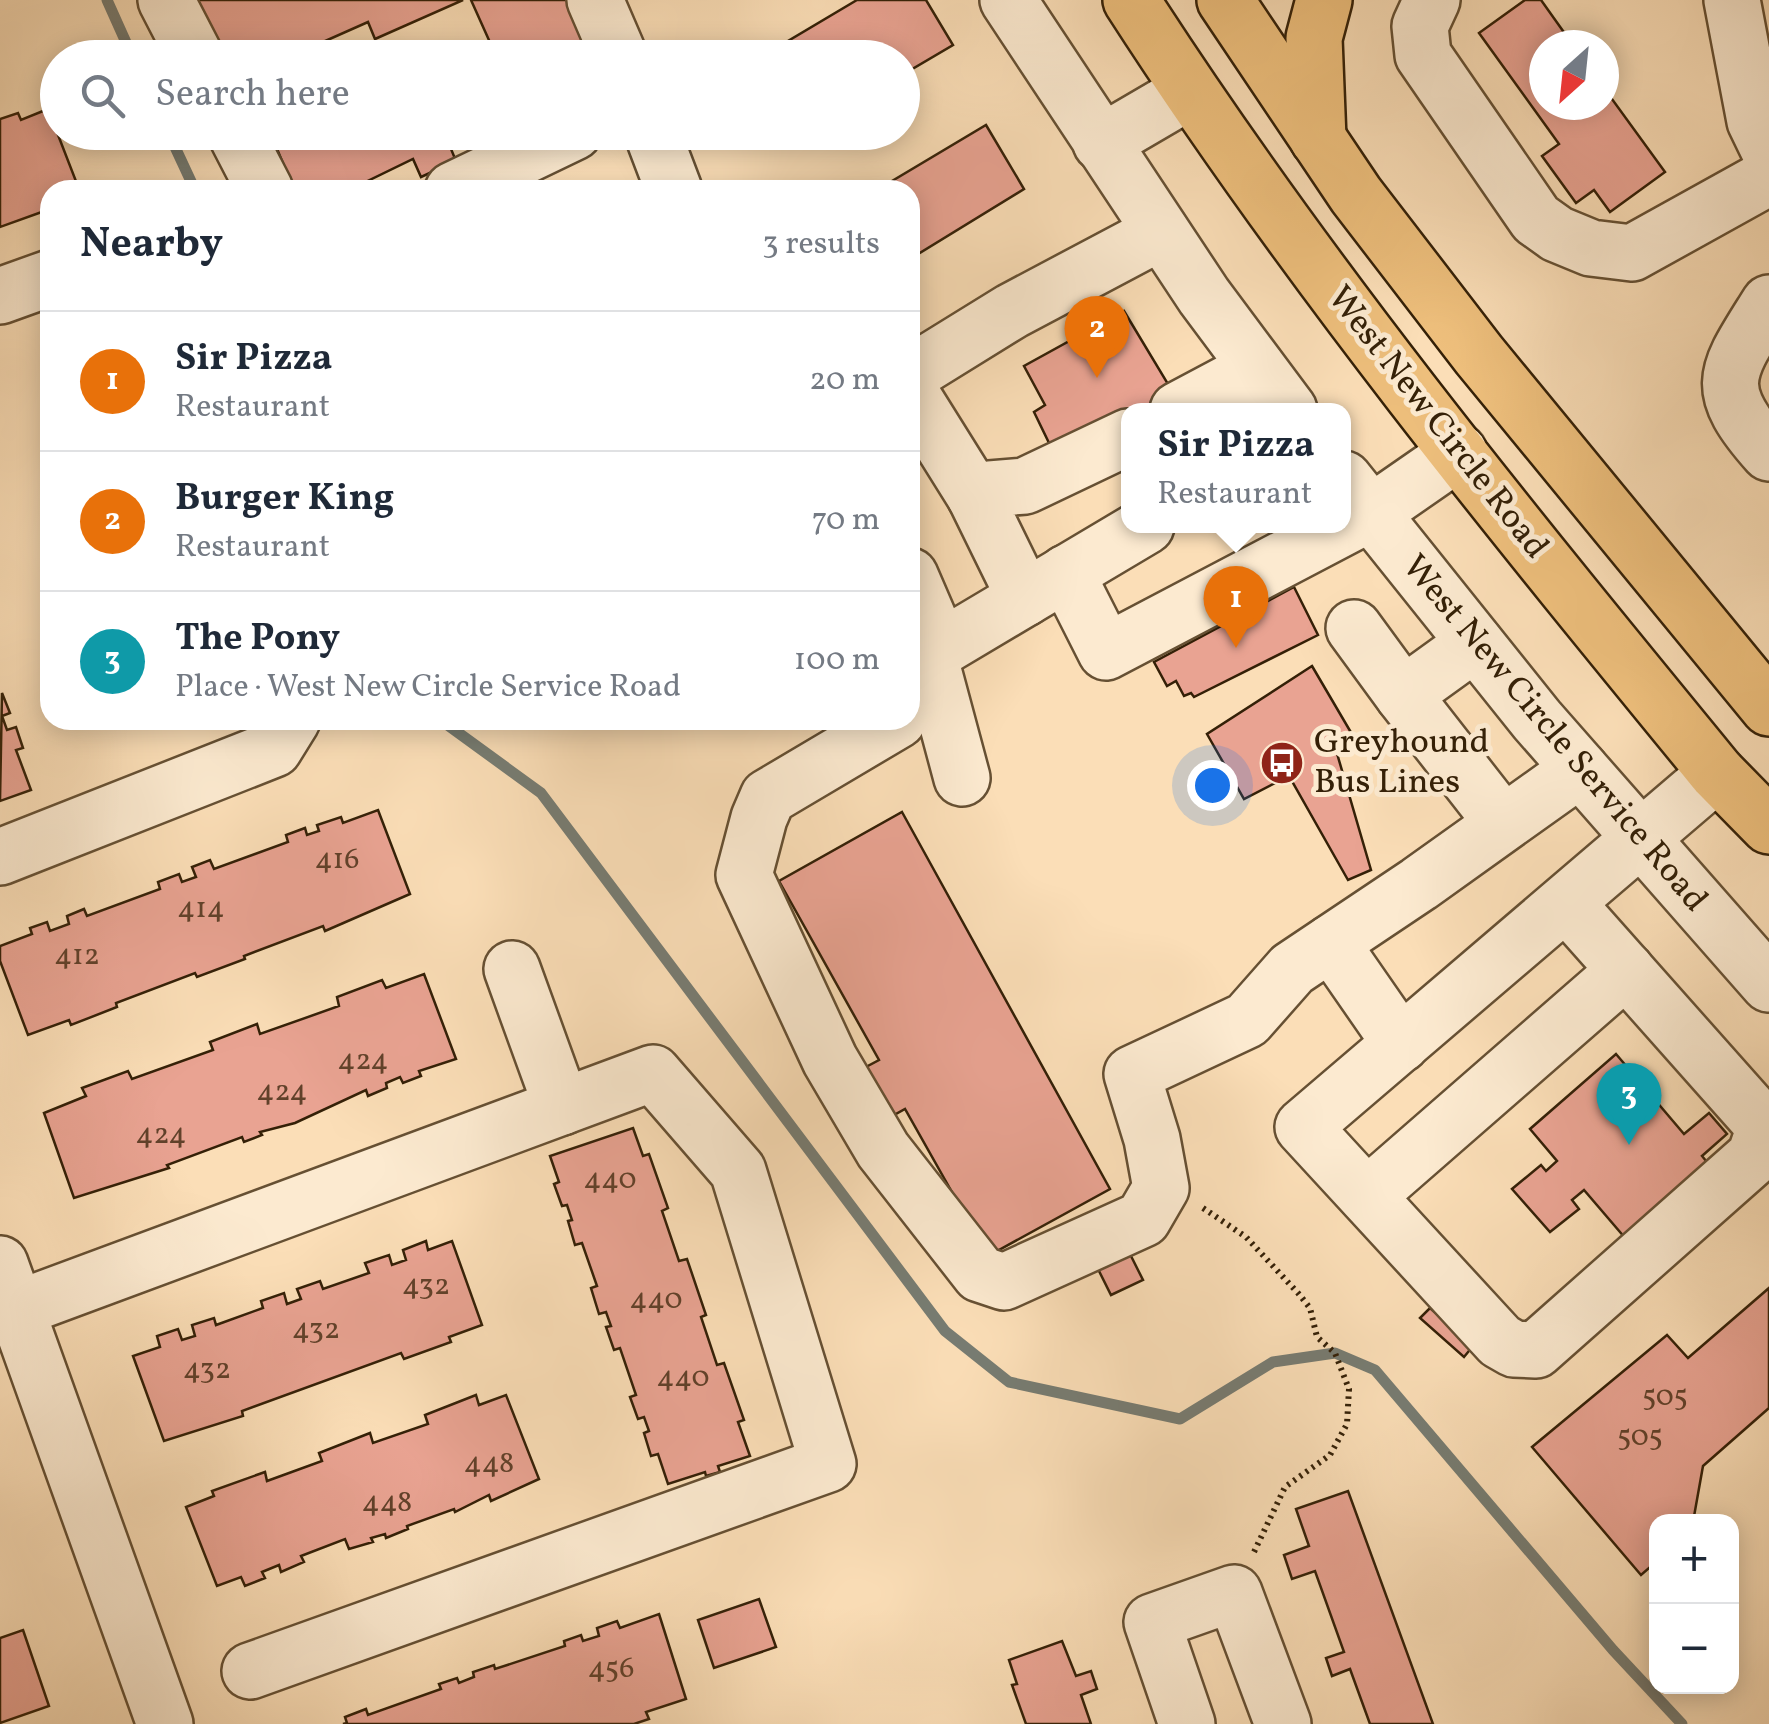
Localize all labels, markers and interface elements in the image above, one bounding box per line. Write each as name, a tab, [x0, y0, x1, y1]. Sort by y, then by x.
north arrow	[1529, 30, 1619, 120]
search box	[40, 40, 920, 150]
icon: search	[75, 68, 130, 123]
text: Search here	[155, 69, 350, 122]
text: Nearby	[80, 216, 223, 275]
text: 3 results	[762, 223, 880, 267]
street label: West New Circle Road	[1315, 276, 1559, 570]
pin: 2	[1064, 296, 1130, 378]
text: Sir Pizza	[175, 333, 332, 386]
text: 1	[106, 359, 119, 403]
text: 20 m	[809, 359, 880, 403]
text: Restaurant	[175, 386, 330, 430]
popup	[1121, 403, 1351, 533]
text: Sir Pizza	[1157, 420, 1315, 473]
text: Burger King	[175, 473, 394, 526]
text: Restaurant	[1157, 473, 1312, 517]
text: 2	[104, 499, 121, 543]
text: 70 m	[812, 499, 880, 543]
text: Restaurant	[175, 526, 330, 570]
street label: West New Circle Service Road	[1390, 545, 1718, 923]
pin: 1	[1204, 566, 1268, 648]
text: The Pony	[175, 613, 340, 666]
text: 3	[104, 639, 121, 683]
text: 100 m	[794, 639, 880, 683]
text: Place · West New Circle Service Road	[175, 666, 681, 710]
place label: Greyhound Bus Lines	[1314, 719, 1489, 807]
bus stop icon: Greyhound Bus Lines	[1259, 740, 1305, 786]
your location	[1187, 760, 1238, 811]
house number: 416	[315, 839, 359, 881]
house number: 414	[177, 888, 225, 930]
house number: 412	[54, 935, 100, 977]
house number: 424	[337, 1040, 389, 1082]
pin: 3	[1596, 1062, 1662, 1145]
house number: 424	[256, 1071, 308, 1113]
house number: 424	[135, 1114, 187, 1156]
house number: 440	[583, 1159, 637, 1201]
house number: 432	[402, 1265, 450, 1307]
house number: 440	[629, 1279, 683, 1321]
house number: 432	[292, 1309, 340, 1351]
house number: 432	[183, 1349, 231, 1391]
house number: 440	[656, 1357, 710, 1399]
house number: 505	[1642, 1376, 1688, 1418]
house number: 505	[1617, 1416, 1663, 1458]
house number: 448	[464, 1443, 514, 1485]
house number: 448	[362, 1482, 412, 1524]
map controls	[1649, 1514, 1739, 1694]
button: +	[1649, 1514, 1739, 1604]
button: −	[1649, 1604, 1739, 1694]
house number: 456	[588, 1648, 634, 1690]

